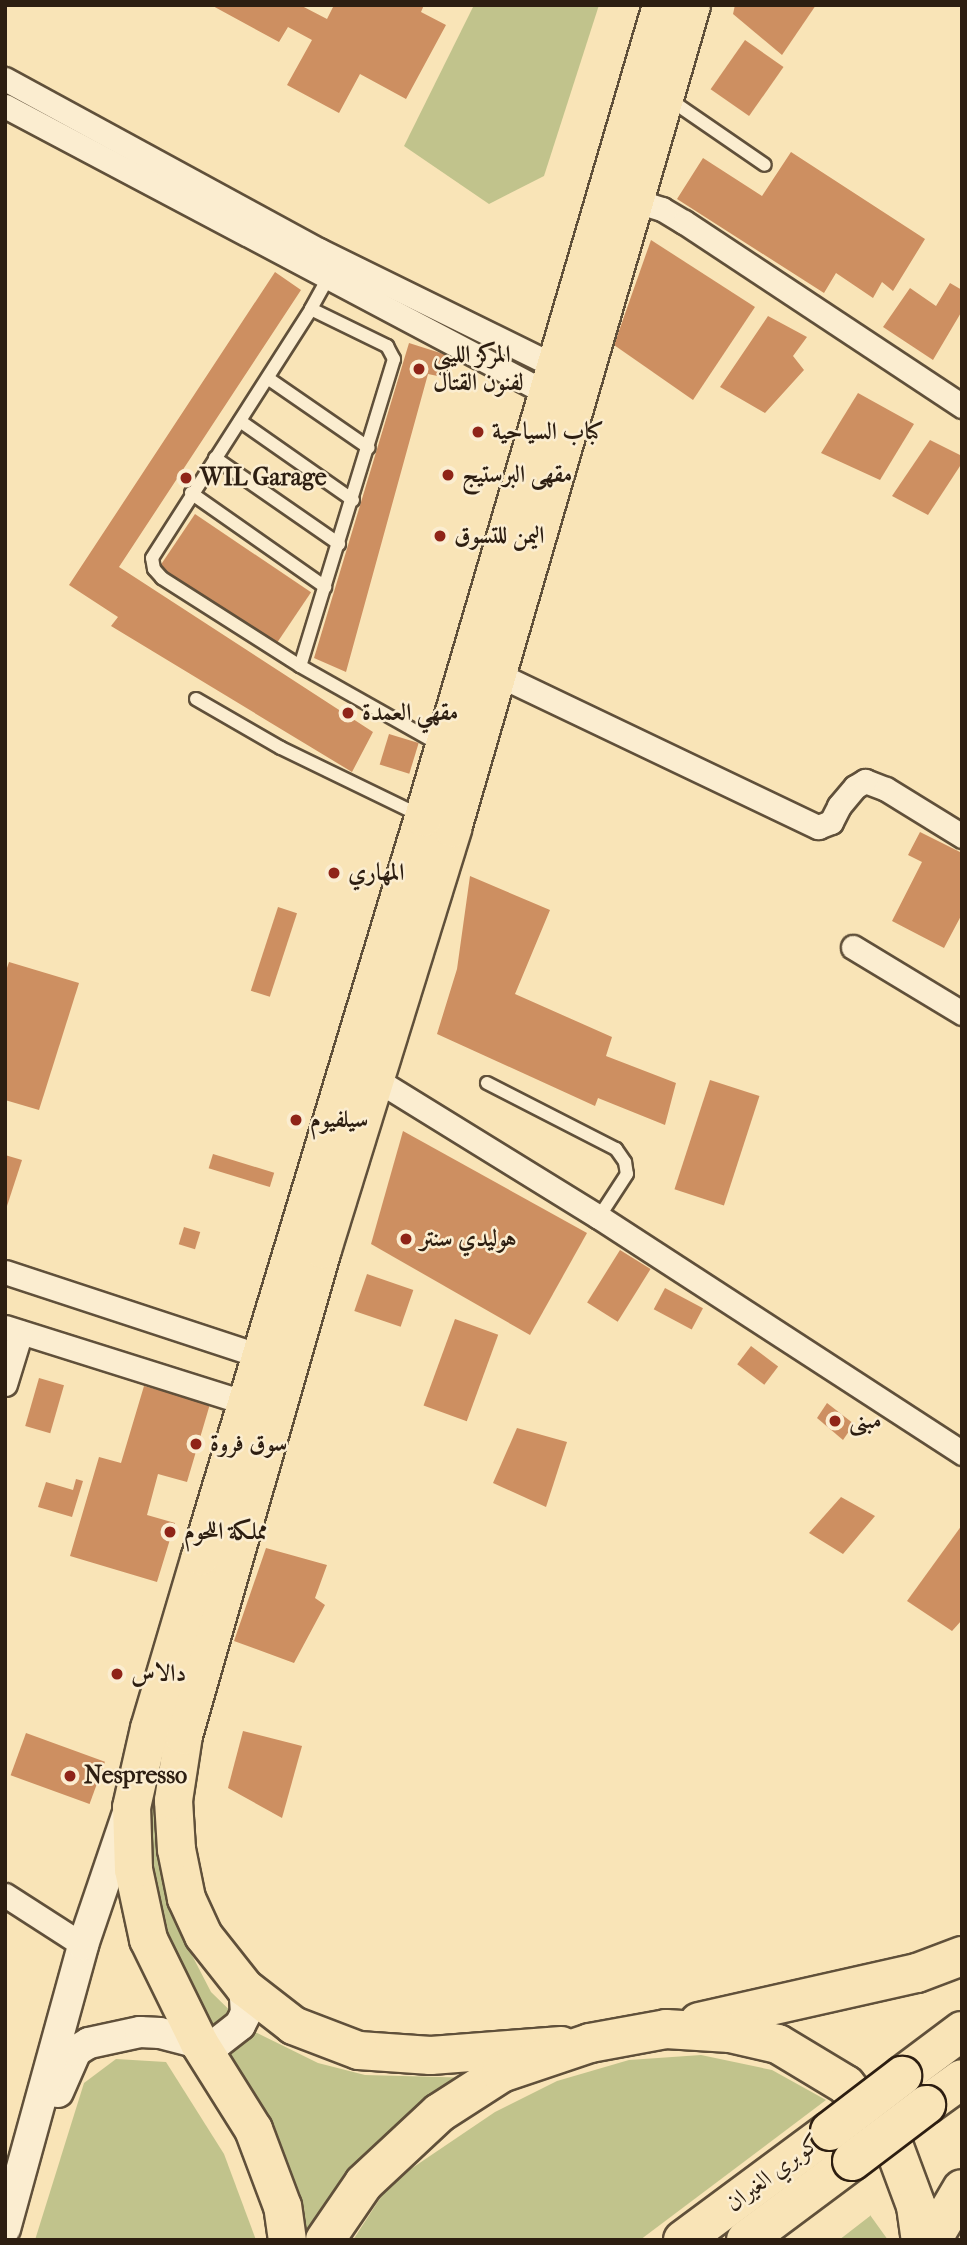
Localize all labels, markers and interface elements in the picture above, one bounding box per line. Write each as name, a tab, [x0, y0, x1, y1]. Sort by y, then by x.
place label: المركز الليبي لفنون القتال	[433, 341, 524, 397]
marker: المركز الليبي لفنون القتال	[411, 361, 427, 377]
place label: كباب السياحية	[492, 418, 604, 446]
marker: كباب السياحية	[470, 424, 486, 440]
place label: مقهى البرستيج	[462, 461, 572, 489]
place label: WIL Garage	[200, 464, 327, 492]
marker: مقهى البرستيج	[440, 467, 456, 483]
marker: WIL Garage	[178, 470, 194, 486]
place label: اليمن للتسوق	[454, 522, 544, 550]
marker: اليمن للتسوق	[432, 528, 448, 544]
place label: مقهي العمدة	[362, 699, 458, 727]
marker: مقهي العمدة	[340, 705, 356, 721]
place label: المهاري	[348, 859, 404, 887]
marker: المهاري	[326, 865, 342, 881]
place label: سيلفيوم	[310, 1106, 368, 1134]
marker: سيلفيوم	[288, 1112, 304, 1128]
place label: هوليدي سنتر	[420, 1225, 517, 1253]
marker: هوليدي سنتر	[398, 1231, 414, 1247]
place label: مبنى	[849, 1407, 882, 1435]
marker: مبنى	[827, 1413, 843, 1429]
place label: سوق فروة	[210, 1430, 287, 1458]
marker: سوق فروة	[188, 1436, 204, 1452]
place label: مملكة اللحوم	[184, 1518, 268, 1546]
marker: مملكة اللحوم	[162, 1524, 178, 1540]
place label: دالاس	[131, 1660, 186, 1688]
marker: دالاس	[109, 1666, 125, 1682]
place label: Nespresso	[84, 1762, 187, 1790]
marker: Nespresso	[62, 1768, 78, 1784]
street label: كوبري الغيران	[720, 2128, 826, 2218]

